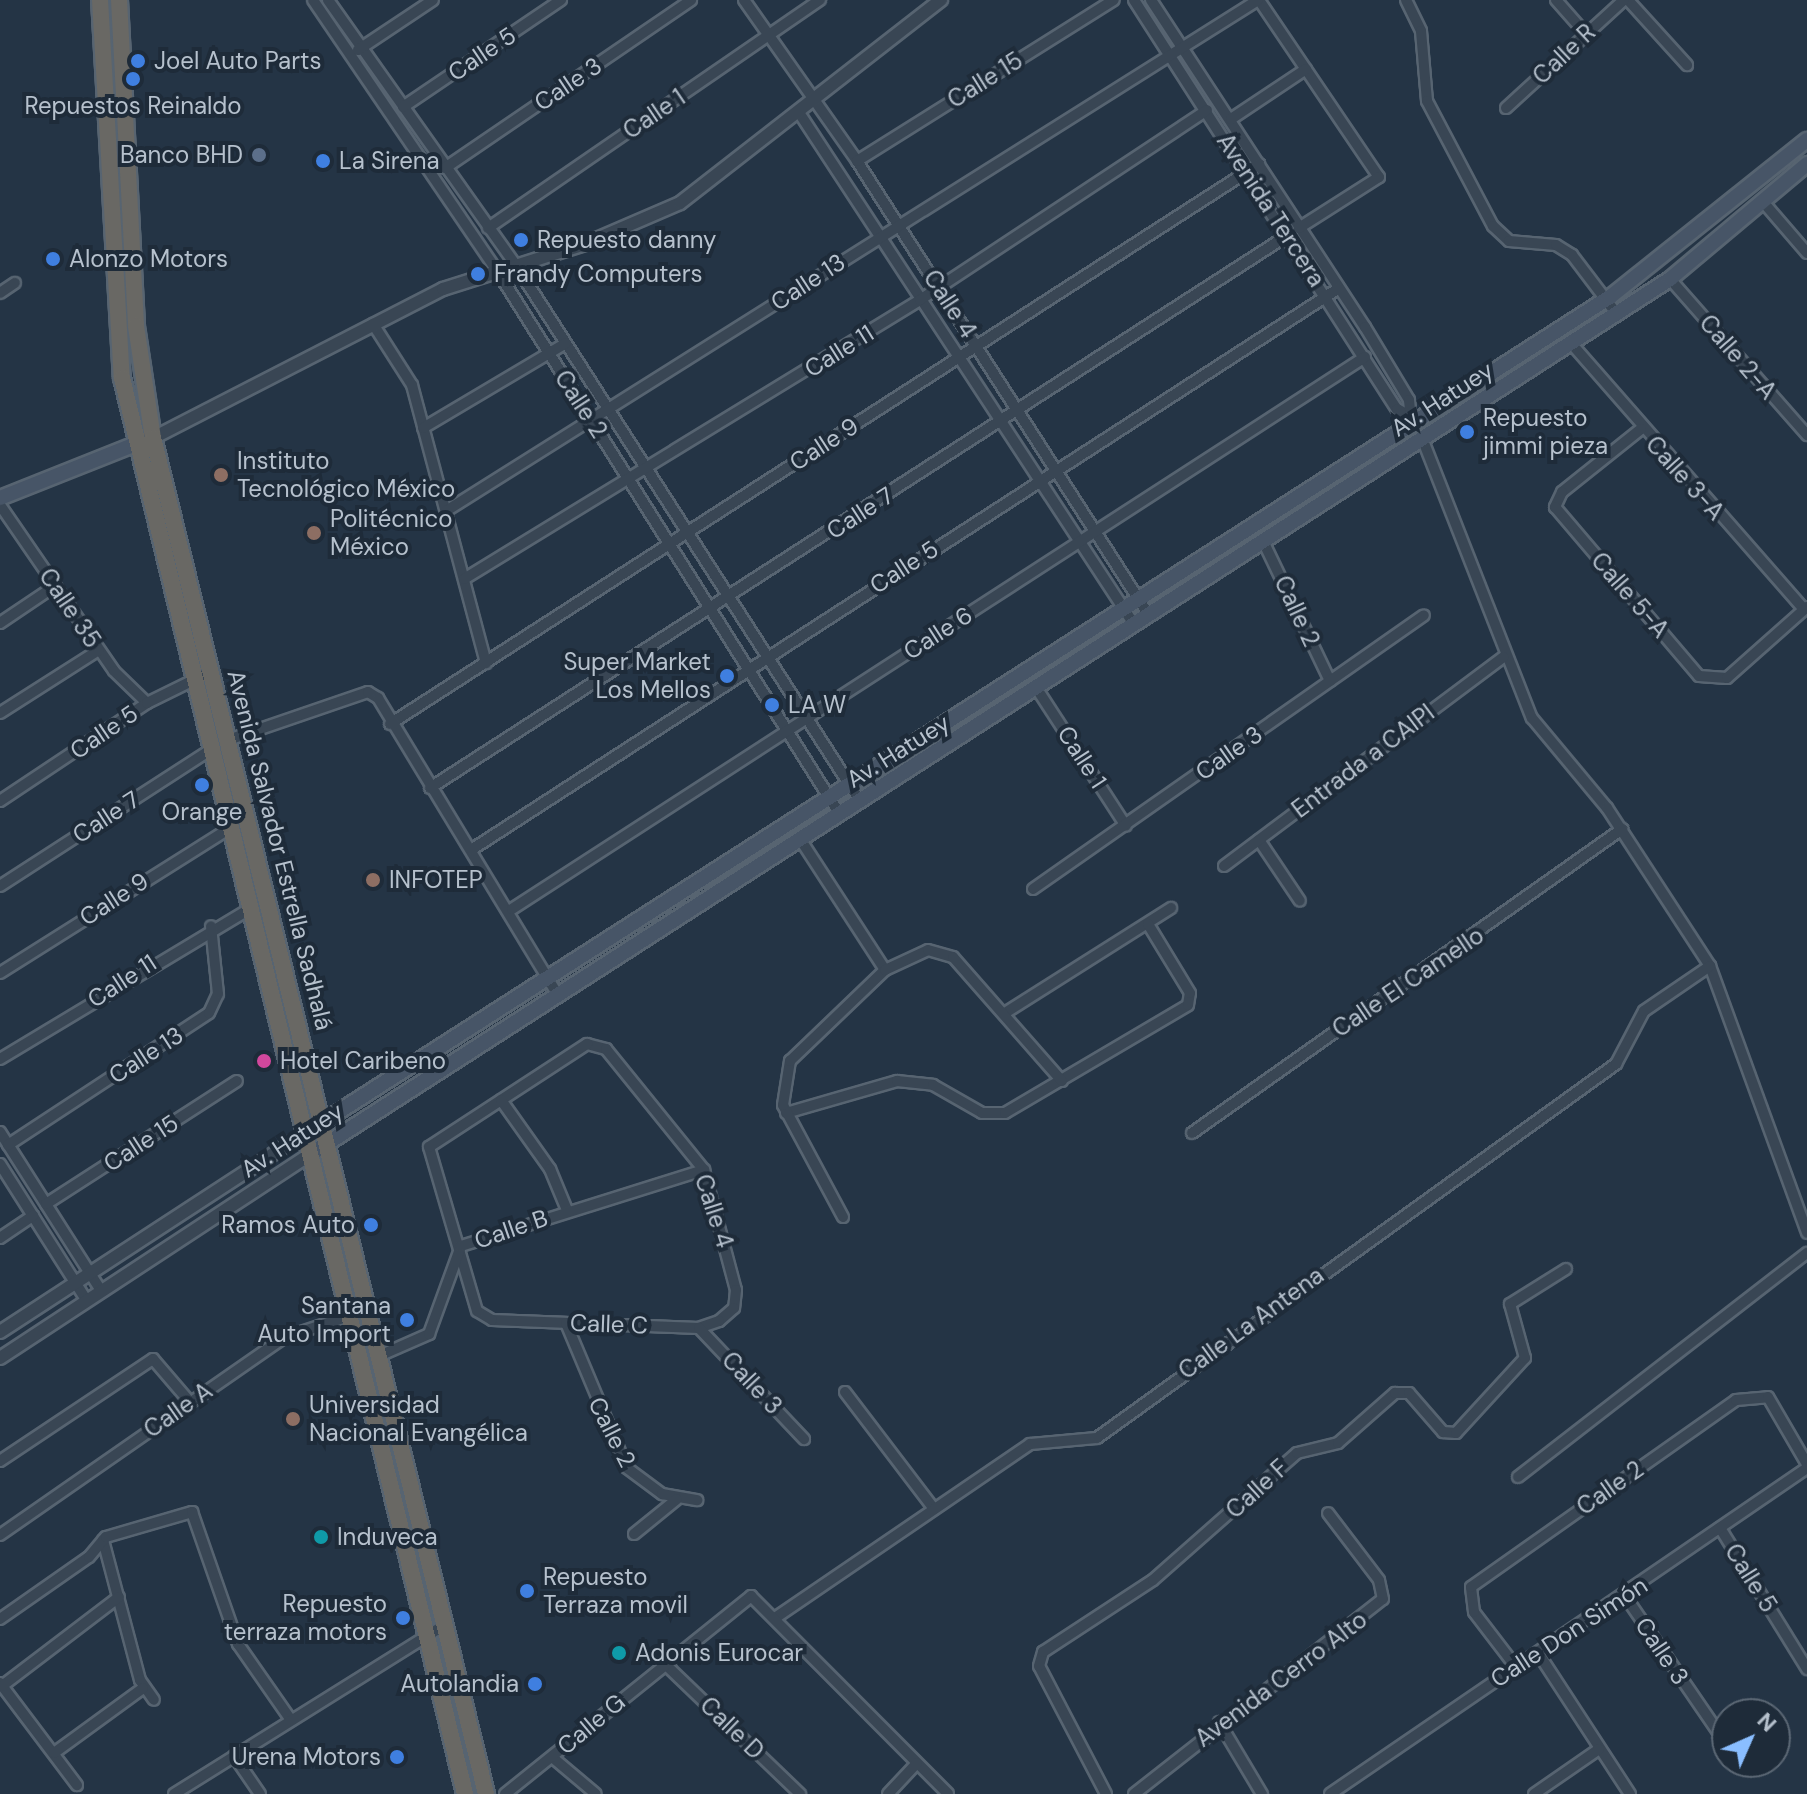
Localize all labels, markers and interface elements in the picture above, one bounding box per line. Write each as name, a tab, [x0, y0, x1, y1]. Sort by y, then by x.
street label: Calle R	[1527, 18, 1601, 90]
street label: Calle 5	[443, 21, 521, 87]
street label: Calle 15	[942, 46, 1028, 114]
place label: Joel Auto Parts	[154, 47, 321, 75]
street label: Calle 3	[529, 51, 607, 117]
marker: Joel Auto Parts	[129, 52, 147, 70]
marker: Repuestos Reinaldo	[124, 70, 142, 88]
street label: Calle 1	[618, 83, 690, 145]
place label: Repuestos Reinaldo	[24, 92, 242, 120]
street label: Avenida Tercera	[1211, 128, 1331, 292]
place label: Banco BHD	[120, 141, 243, 169]
marker: Banco BHD	[250, 146, 268, 164]
place label: La Sirena	[339, 147, 440, 175]
marker: La Sirena	[314, 152, 332, 170]
place label: Repuesto danny	[537, 226, 716, 254]
marker: Repuesto danny	[512, 231, 530, 249]
place label: Alonzo Motors	[69, 245, 228, 273]
street label: Calle 13	[765, 247, 851, 317]
marker: Alonzo Motors	[44, 250, 62, 268]
place label: Frandy Computers	[494, 260, 703, 288]
street label: Calle 4	[917, 264, 983, 344]
marker: Frandy Computers	[469, 265, 487, 283]
street label: Calle 2-A	[1693, 309, 1783, 405]
street label: Calle 11	[799, 319, 879, 383]
street label: Av. Hatuey	[1385, 355, 1499, 443]
street label: Calle 2	[549, 365, 613, 443]
place label: Repuesto jimmi pieza	[1483, 404, 1608, 460]
street label: Calle 9	[784, 411, 864, 477]
marker: Repuesto jimmi pieza	[1458, 423, 1476, 441]
street label: Calle 3-A	[1640, 430, 1730, 526]
place label: Instituto Tecnológico México	[237, 447, 455, 503]
marker: Instituto Tecnológico México	[212, 466, 230, 484]
street label: Calle 7	[821, 481, 899, 545]
place label: Politécnico México	[330, 505, 452, 561]
marker: Politécnico México	[305, 524, 323, 542]
street label: Calle 5	[864, 534, 944, 600]
street label: Calle 5-A	[1585, 546, 1675, 644]
street label: Calle 35	[33, 563, 107, 653]
street label: Calle 2	[1268, 571, 1326, 651]
street label: Calle 6	[898, 600, 978, 666]
place label: Super Market Los Mellos	[563, 648, 711, 704]
street label: Avenida Salvador Estrella Sadhalá	[221, 667, 339, 1033]
marker: Super Market Los Mellos	[718, 667, 736, 685]
place label: LA W	[788, 691, 846, 719]
marker: LA W	[763, 696, 781, 714]
street label: Entrada a CAIPI	[1286, 698, 1440, 824]
street label: Calle 5	[65, 699, 143, 765]
street label: Av. Hatuey	[841, 708, 955, 794]
street label: Calle 1	[1051, 720, 1113, 794]
street label: Calle 3	[1190, 720, 1268, 786]
marker: Orange	[193, 776, 211, 794]
street label: Calle 7	[67, 785, 145, 849]
place label: Orange	[162, 798, 242, 826]
street label: Calle 9	[74, 866, 154, 932]
place label: INFOTEP	[389, 866, 483, 894]
marker: INFOTEP	[364, 871, 382, 889]
street label: Calle El Camello	[1327, 921, 1489, 1043]
street label: Calle 11	[82, 948, 162, 1014]
street label: Calle 13	[103, 1020, 189, 1090]
place label: Hotel Caribeno	[280, 1047, 446, 1075]
marker: Hotel Caribeno	[255, 1052, 273, 1070]
street label: Av. Hatuey	[235, 1096, 349, 1184]
street label: Calle 15	[98, 1108, 184, 1178]
street label: Calle 4	[689, 1171, 739, 1251]
street label: Calle B	[471, 1203, 551, 1255]
place label: Ramos Auto	[221, 1211, 355, 1239]
marker: Ramos Auto	[362, 1216, 380, 1234]
street label: Calle La Antena	[1173, 1261, 1329, 1385]
place label: Santana Auto Import	[257, 1292, 391, 1348]
street label: Calle C	[569, 1308, 649, 1340]
marker: Santana Auto Import	[398, 1311, 416, 1329]
street label: Calle 3	[716, 1346, 788, 1420]
street label: Calle A	[138, 1376, 218, 1444]
place label: Universidad Nacional Evangélica	[309, 1391, 528, 1447]
street label: Calle 2	[582, 1392, 642, 1472]
marker: Universidad Nacional Evangélica	[284, 1410, 302, 1428]
street label: Calle F	[1220, 1454, 1294, 1524]
street label: Calle 2	[1571, 1455, 1649, 1521]
place label: Induveca	[337, 1523, 438, 1551]
marker: Induveca	[312, 1528, 330, 1546]
street label: Calle 5	[1719, 1538, 1783, 1618]
place label: Repuesto Terraza movil	[543, 1563, 688, 1619]
street label: Calle Don Simón	[1485, 1571, 1653, 1693]
marker: Repuesto Terraza movil	[518, 1582, 536, 1600]
place label: Repuesto terraza motors	[224, 1590, 387, 1646]
street label: Avenida Cerro Alto	[1189, 1605, 1373, 1753]
marker: Repuesto terraza motors	[394, 1609, 412, 1627]
street label: Calle 3	[1629, 1612, 1695, 1690]
place label: Adonis Eurocar	[635, 1639, 803, 1667]
marker: Adonis Eurocar	[610, 1644, 628, 1662]
place label: Autolandia	[400, 1670, 519, 1698]
marker: Autolandia	[526, 1675, 544, 1693]
street label: Calle G	[551, 1688, 631, 1760]
street label: Calle D	[694, 1691, 770, 1765]
north arrow	[1711, 1698, 1791, 1778]
text: N	[1751, 1706, 1783, 1738]
place label: Urena Motors	[232, 1743, 381, 1771]
marker: Urena Motors	[388, 1748, 406, 1766]

